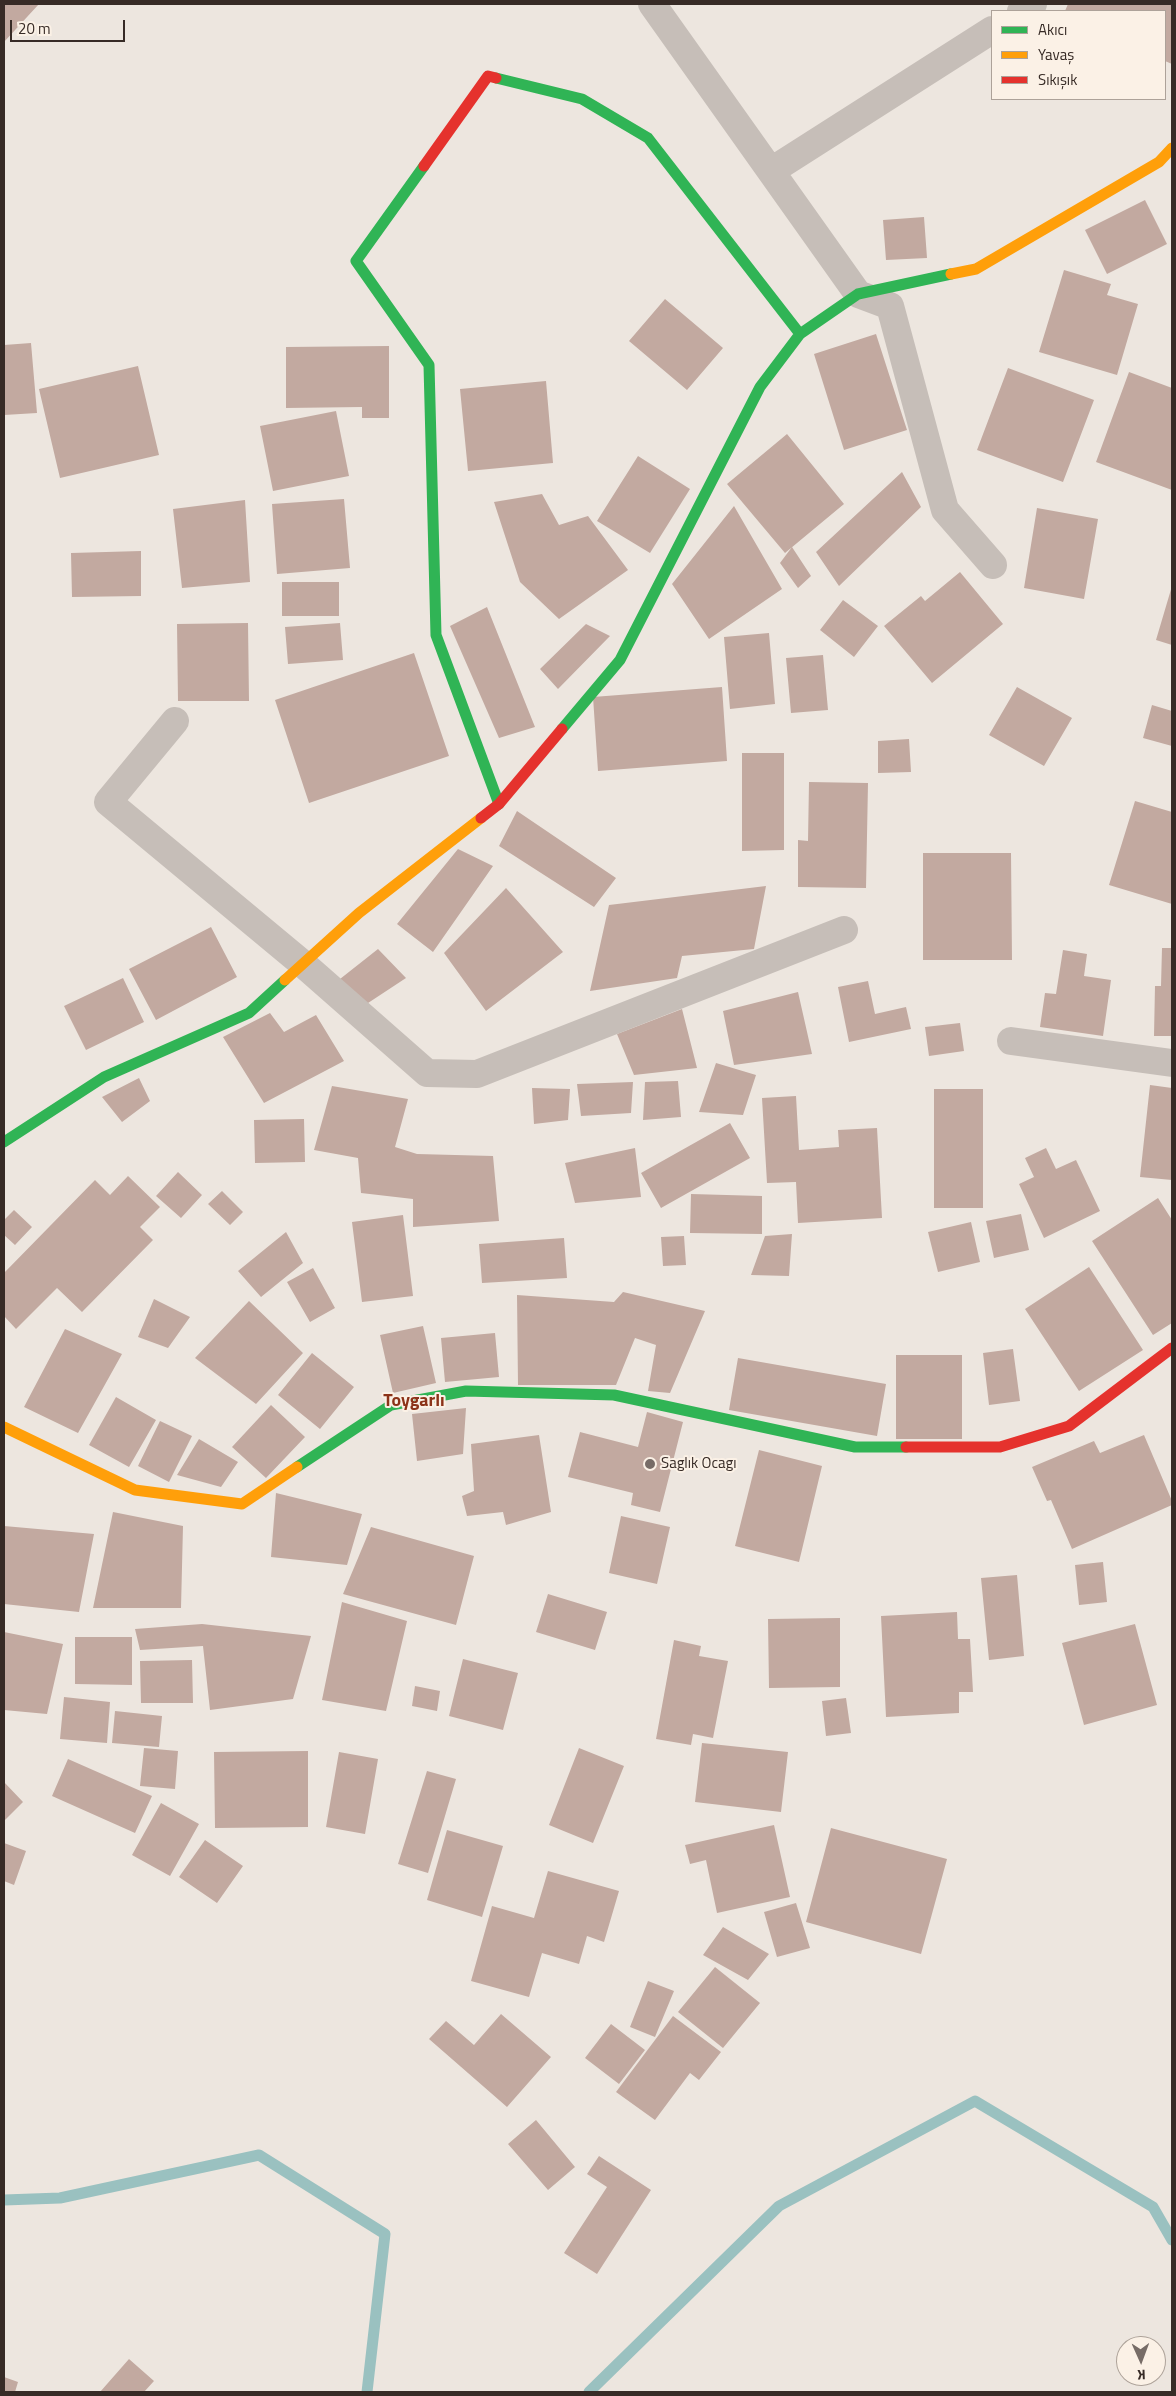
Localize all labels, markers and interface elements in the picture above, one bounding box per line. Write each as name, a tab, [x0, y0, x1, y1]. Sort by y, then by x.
scale bar	[12, 10, 128, 42]
legend	[991, 10, 1166, 100]
text: 20 m	[18, 17, 51, 40]
text: Akıcı	[1038, 18, 1067, 41]
text: Yavaş	[1038, 43, 1074, 66]
text: Sıkışık	[1038, 68, 1077, 91]
district label: Toygarlı	[383, 1391, 445, 1413]
place label: Saglık Ocagı	[661, 1455, 737, 1473]
marker: Saglık Ocagı	[643, 1457, 657, 1471]
north arrow	[1116, 2336, 1166, 2386]
text: K	[1137, 2365, 1146, 2386]

